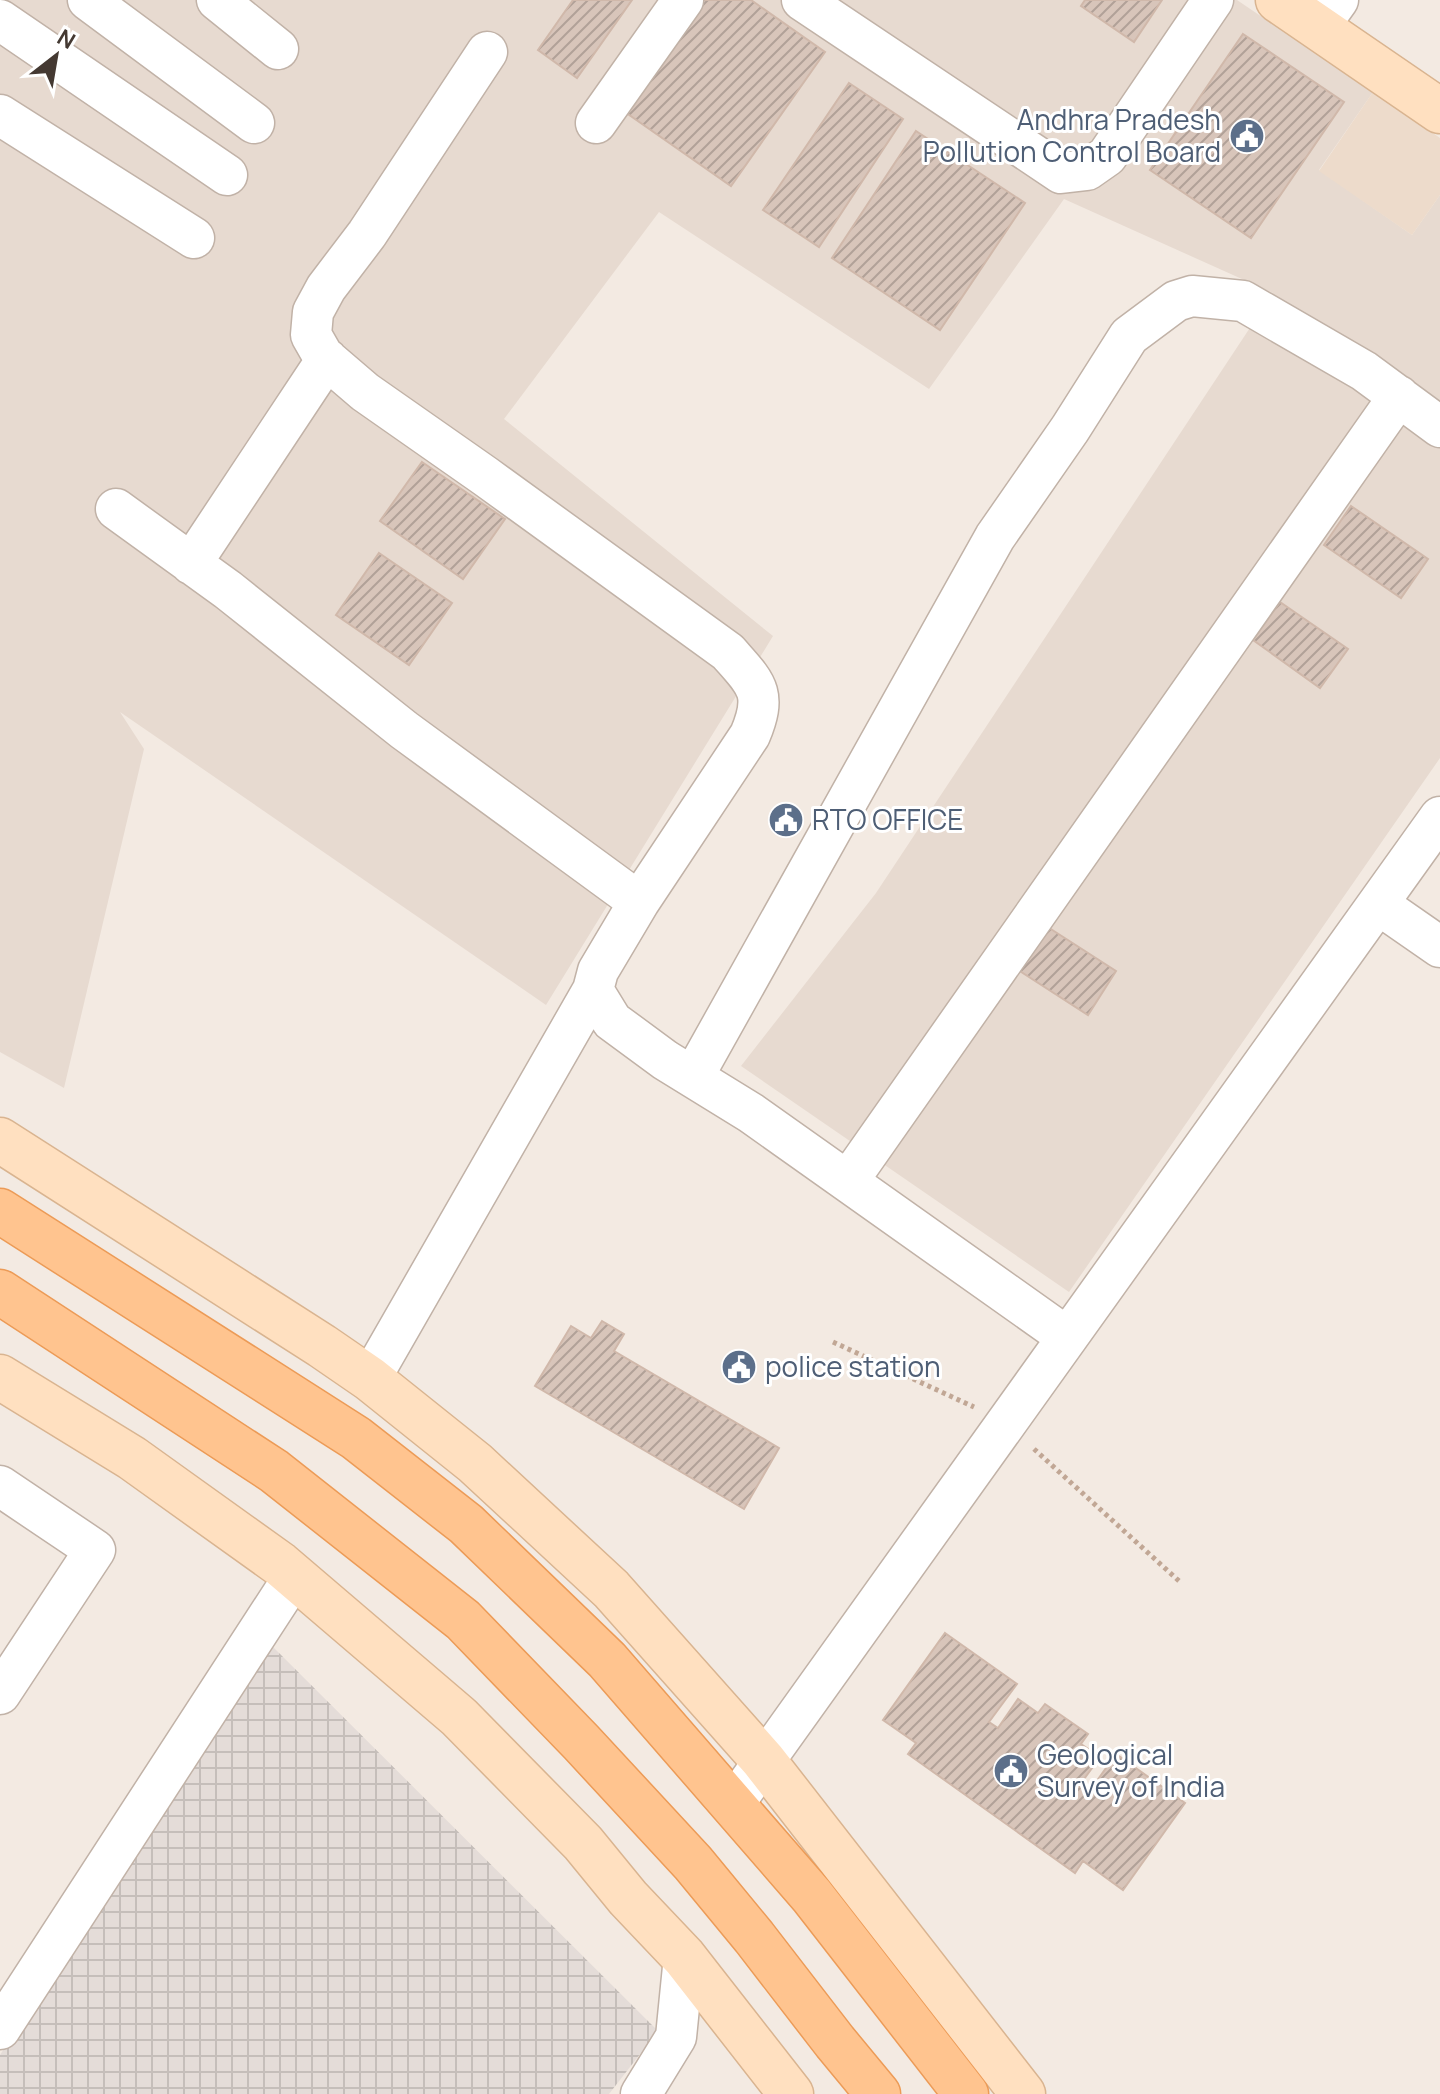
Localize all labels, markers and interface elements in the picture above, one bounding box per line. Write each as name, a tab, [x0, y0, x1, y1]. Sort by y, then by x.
north arrow	[16, 16, 96, 96]
text: N	[52, 22, 81, 56]
place label: Andhra Pradesh Pollution Control Board	[923, 100, 1221, 170]
public building icon: Andhra Pradesh Pollution Control Board	[1228, 117, 1266, 155]
place label: RTO OFFICE	[812, 800, 963, 838]
public building icon: RTO OFFICE	[767, 801, 805, 839]
place label: police station	[765, 1347, 941, 1385]
public building icon: police station	[720, 1348, 758, 1386]
place label: Geological Survey of India	[1037, 1735, 1225, 1805]
public building icon: Geological Survey of India	[992, 1752, 1030, 1790]

